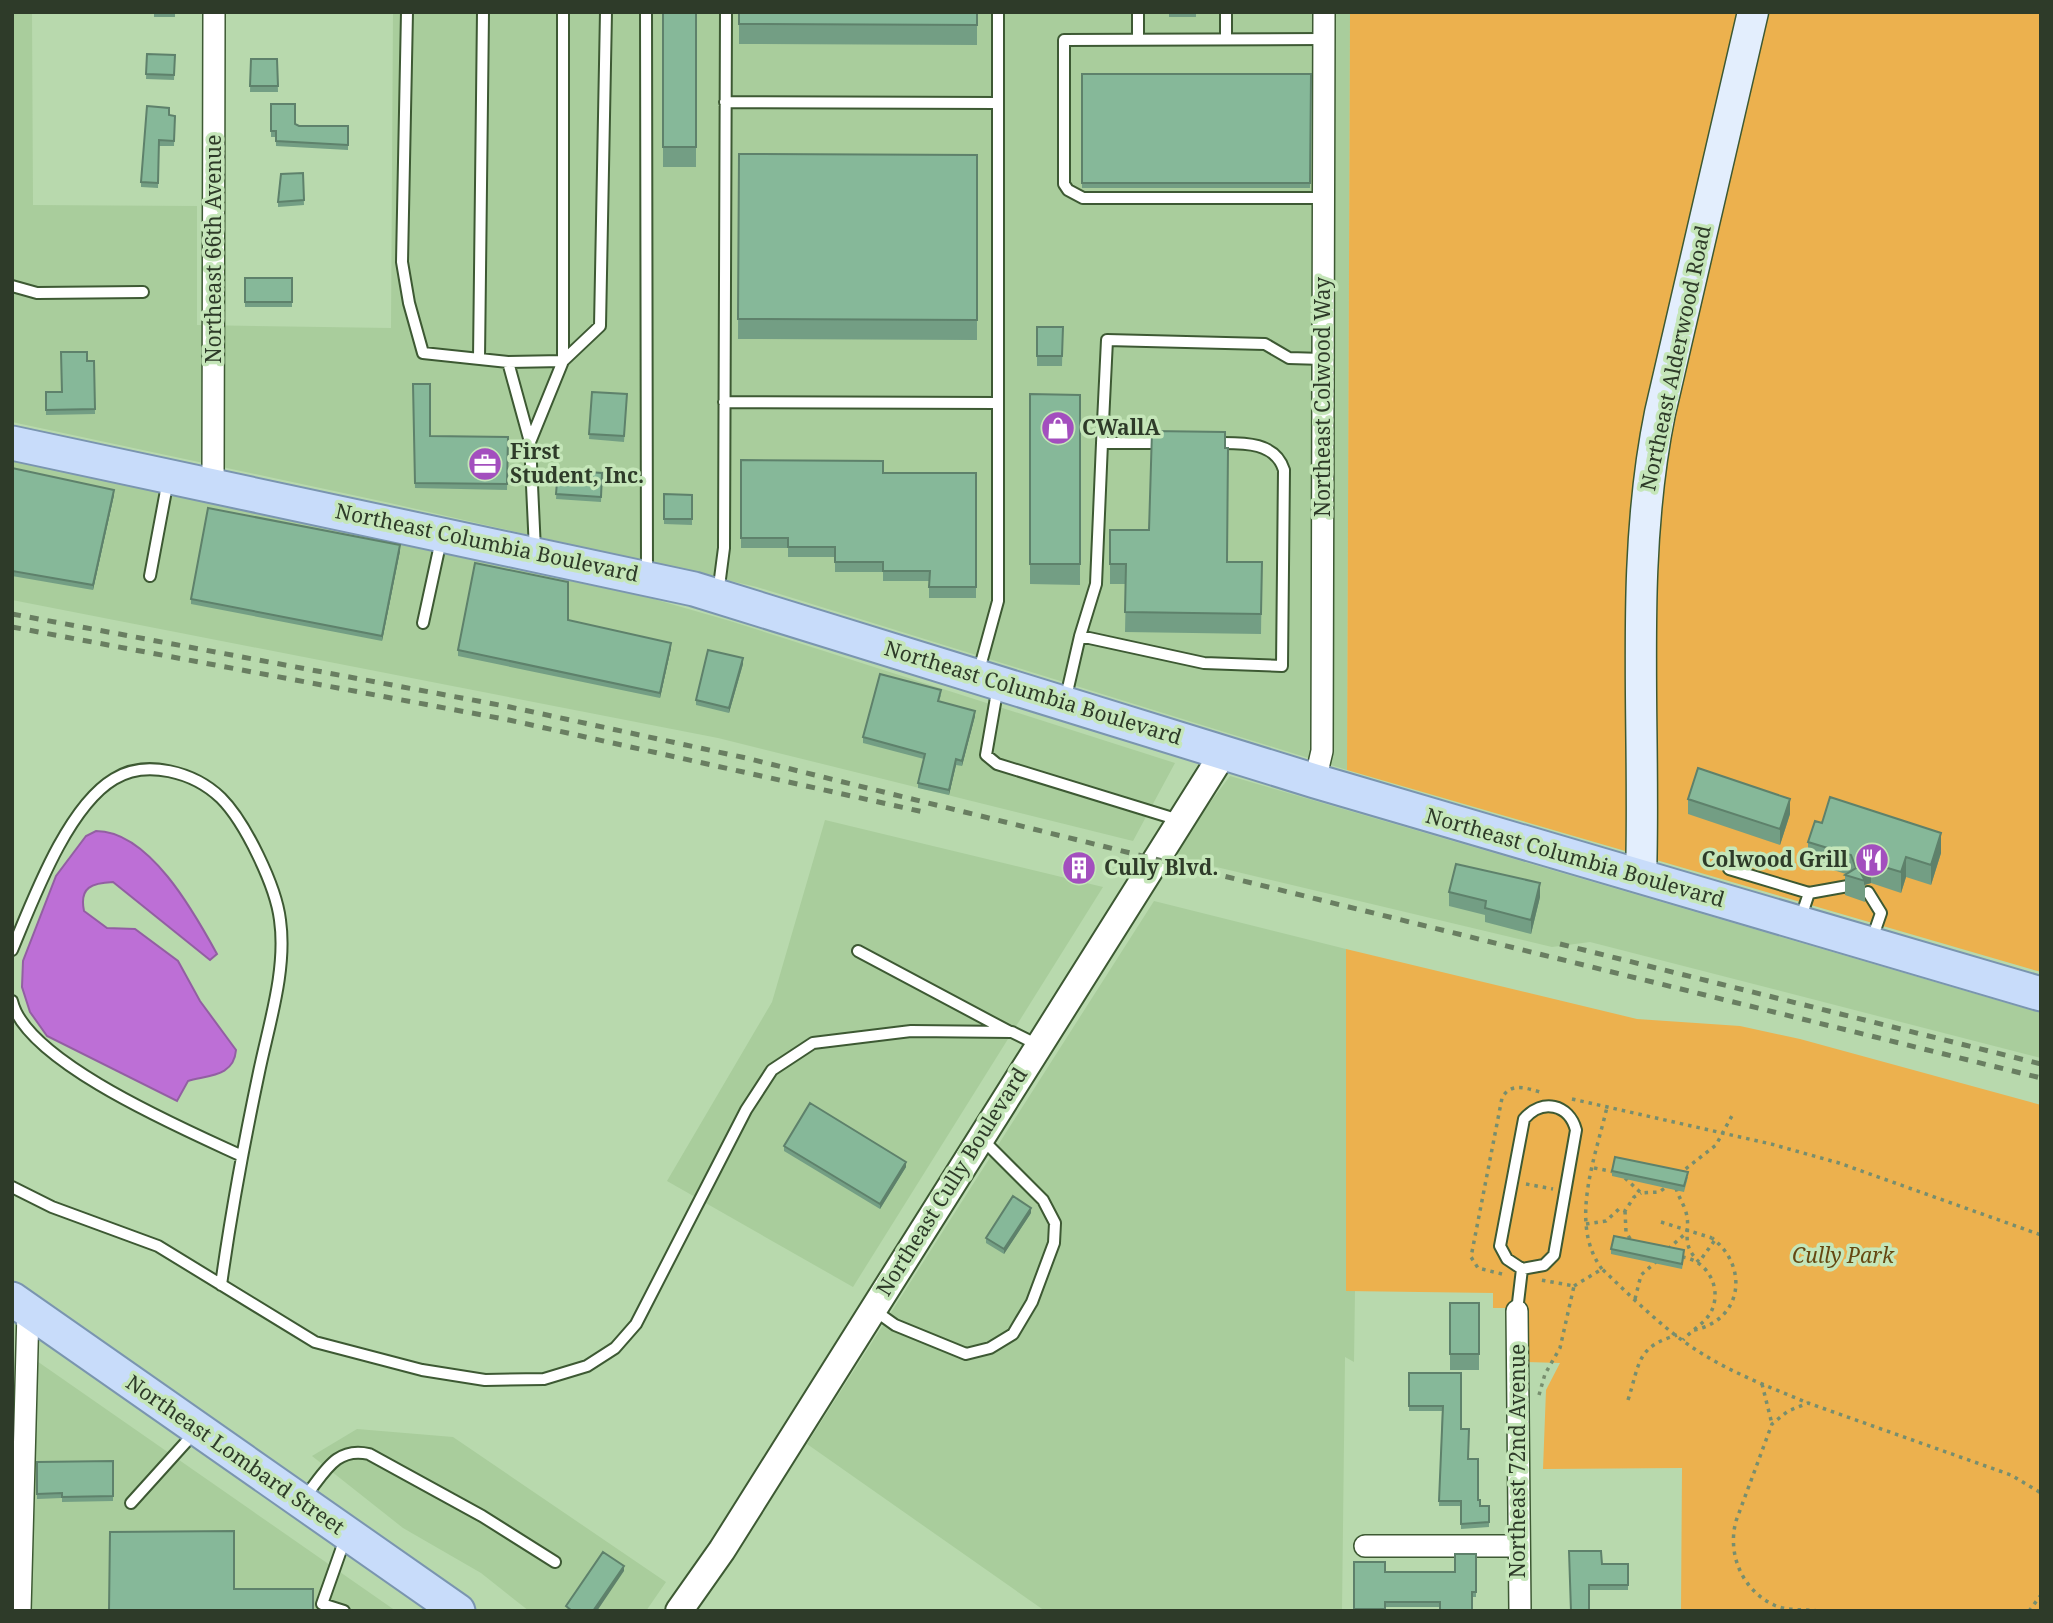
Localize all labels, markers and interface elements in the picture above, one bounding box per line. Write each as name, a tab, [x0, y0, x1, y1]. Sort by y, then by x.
street label: Northeast 66th Avenue	[199, 135, 227, 363]
street label: Northeast Alderwood Road	[1633, 222, 1717, 493]
street label: Northeast Colwood Way	[1308, 277, 1336, 517]
shop icon: CWallA	[1039, 409, 1077, 447]
place label: CWallA	[1082, 413, 1160, 441]
place label: First Student, Inc.	[510, 437, 644, 489]
office icon: First Student, Inc.	[466, 445, 504, 483]
street label: Northeast Columbia Boulevard	[333, 496, 642, 588]
street label: Northeast Columbia Boulevard	[881, 633, 1185, 751]
street label: Northeast Columbia Boulevard	[1423, 801, 1728, 913]
restaurant icon: Colwood Grill	[1853, 841, 1891, 879]
place label: Colwood Grill	[1701, 845, 1849, 873]
building icon: Cully Blvd.	[1060, 849, 1098, 887]
place label: Cully Blvd.	[1104, 853, 1219, 881]
street label: Northeast Cully Boulevard	[869, 1062, 1033, 1301]
park label: Cully Park	[1792, 1241, 1895, 1269]
street label: Northeast 72nd Avenue	[1503, 1344, 1531, 1578]
street label: Northeast Lombard Street	[121, 1368, 350, 1540]

